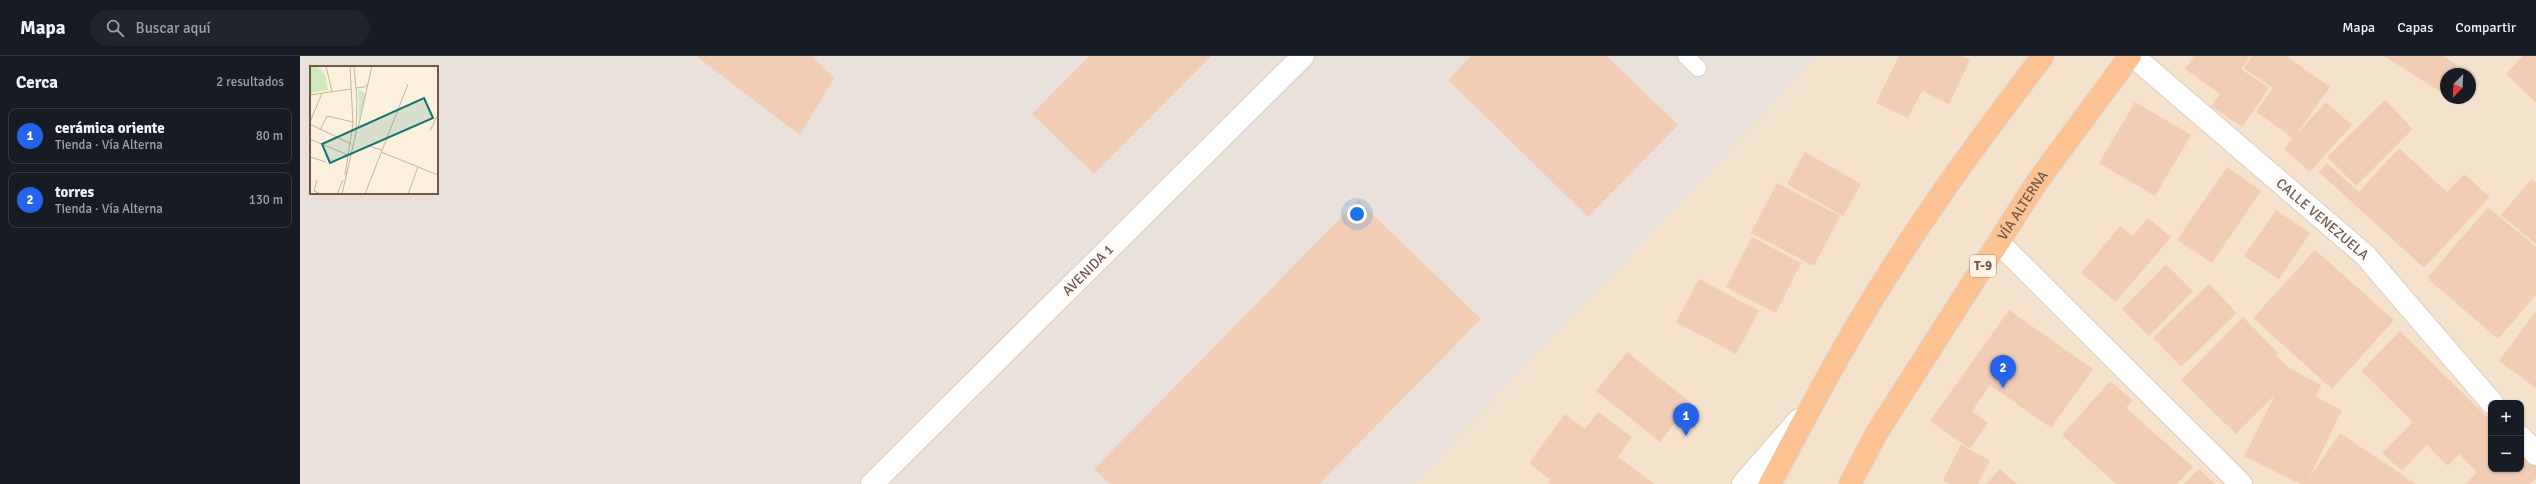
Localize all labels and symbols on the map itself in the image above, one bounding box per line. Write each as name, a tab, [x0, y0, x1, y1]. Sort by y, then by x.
inset map	[310, 66, 438, 194]
north arrow	[2440, 68, 2476, 104]
street label: VÍA ALTERNA	[1994, 167, 2051, 243]
street label: CALLE VENEZUELA	[2273, 174, 2373, 264]
your location	[1347, 204, 1367, 224]
street label: AVENIDA 1	[1058, 241, 1117, 299]
road number: T-9	[1970, 255, 1996, 277]
pin: 2	[1990, 355, 2016, 388]
pin: 1	[1673, 403, 1699, 436]

